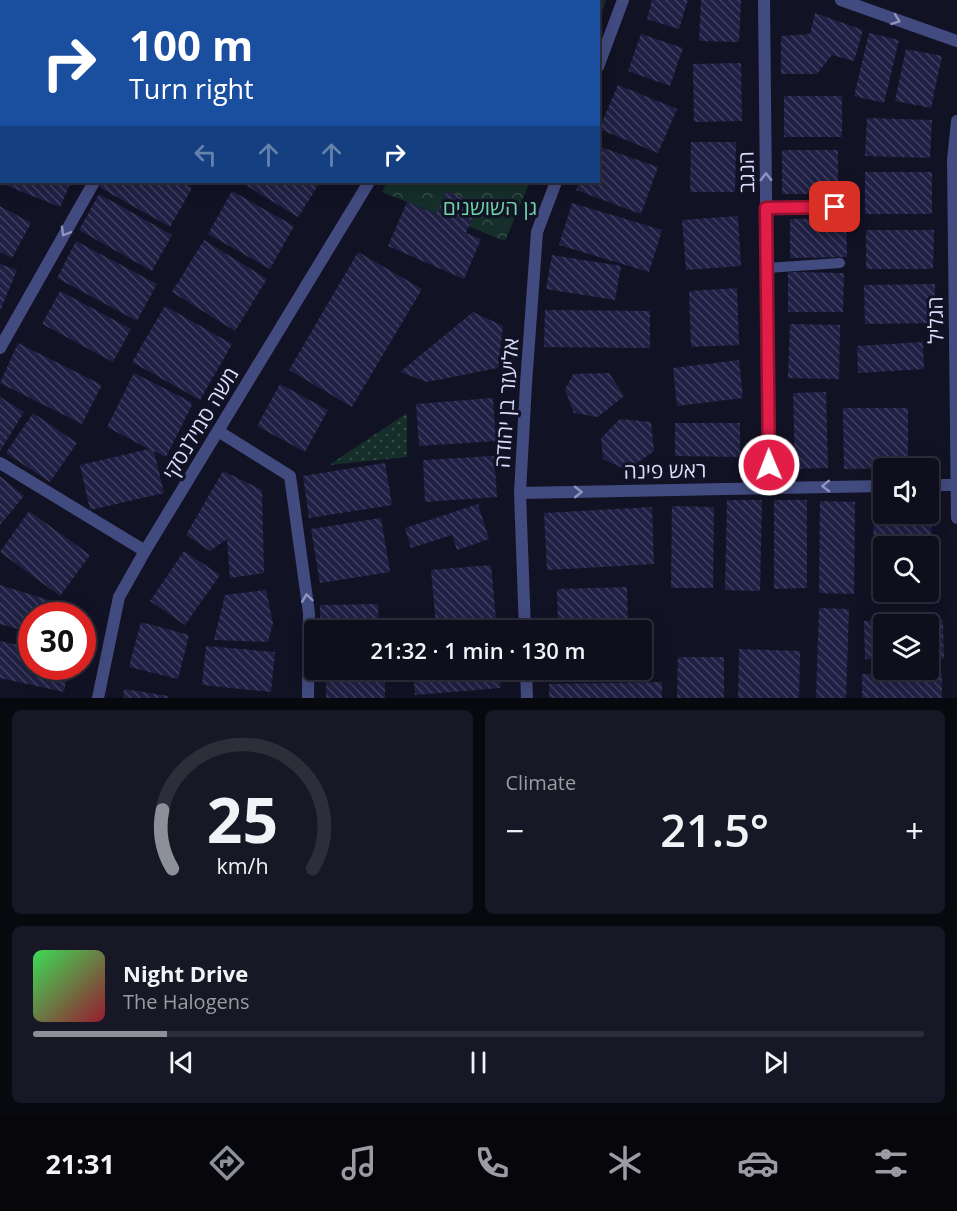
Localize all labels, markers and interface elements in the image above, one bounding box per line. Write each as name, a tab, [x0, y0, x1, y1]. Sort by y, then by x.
one-way arrow	[891, 12, 901, 25]
text: 100 m	[129, 16, 253, 73]
icon: right	[30, 24, 108, 102]
text: Turn right	[129, 70, 254, 107]
icon: left	[189, 138, 222, 171]
icon: ahead	[252, 138, 285, 171]
icon: ahead	[315, 138, 348, 171]
icon: right	[378, 138, 411, 171]
street label: הנגב	[732, 151, 760, 193]
one-way arrow	[760, 172, 772, 181]
pin	[809, 181, 860, 232]
icon: arrive	[818, 190, 851, 223]
park label: גן השושנים	[443, 193, 537, 221]
one-way arrow	[61, 226, 73, 237]
street label: הגליל	[921, 296, 949, 344]
street label: אליעזר בן יהודה	[487, 337, 525, 469]
street label: משה סמילנסקי	[155, 362, 245, 484]
position arrow	[737, 433, 801, 497]
street label: ראש פינה	[623, 455, 707, 485]
map controls	[873, 458, 939, 680]
button: sound	[873, 458, 939, 524]
one-way arrow	[822, 480, 831, 493]
one-way arrow	[574, 486, 583, 498]
button: search	[873, 536, 939, 602]
one-way arrow	[302, 593, 314, 602]
speed limit sign: 30	[18, 602, 96, 680]
button: layers	[873, 614, 939, 680]
text: 21:32 · 1 min · 130 m	[370, 635, 586, 665]
text: Climate	[506, 769, 576, 796]
text: 25	[207, 776, 278, 861]
text: 21.5°	[660, 799, 769, 860]
text: −	[506, 808, 524, 853]
text: +	[905, 808, 924, 853]
text: km/h	[216, 851, 268, 880]
text: Night Drive	[123, 958, 248, 988]
text: The Halogens	[123, 988, 250, 1015]
icon: previous	[165, 1046, 198, 1079]
icon: pause	[462, 1046, 495, 1079]
icon: next	[759, 1046, 792, 1079]
icon: directions	[206, 1142, 248, 1184]
icon: music	[338, 1142, 380, 1184]
icon: phone	[471, 1142, 513, 1184]
icon: climate	[604, 1142, 646, 1184]
icon: car	[737, 1142, 779, 1184]
icon: filters	[870, 1142, 912, 1184]
text: 21:31	[45, 1145, 115, 1182]

